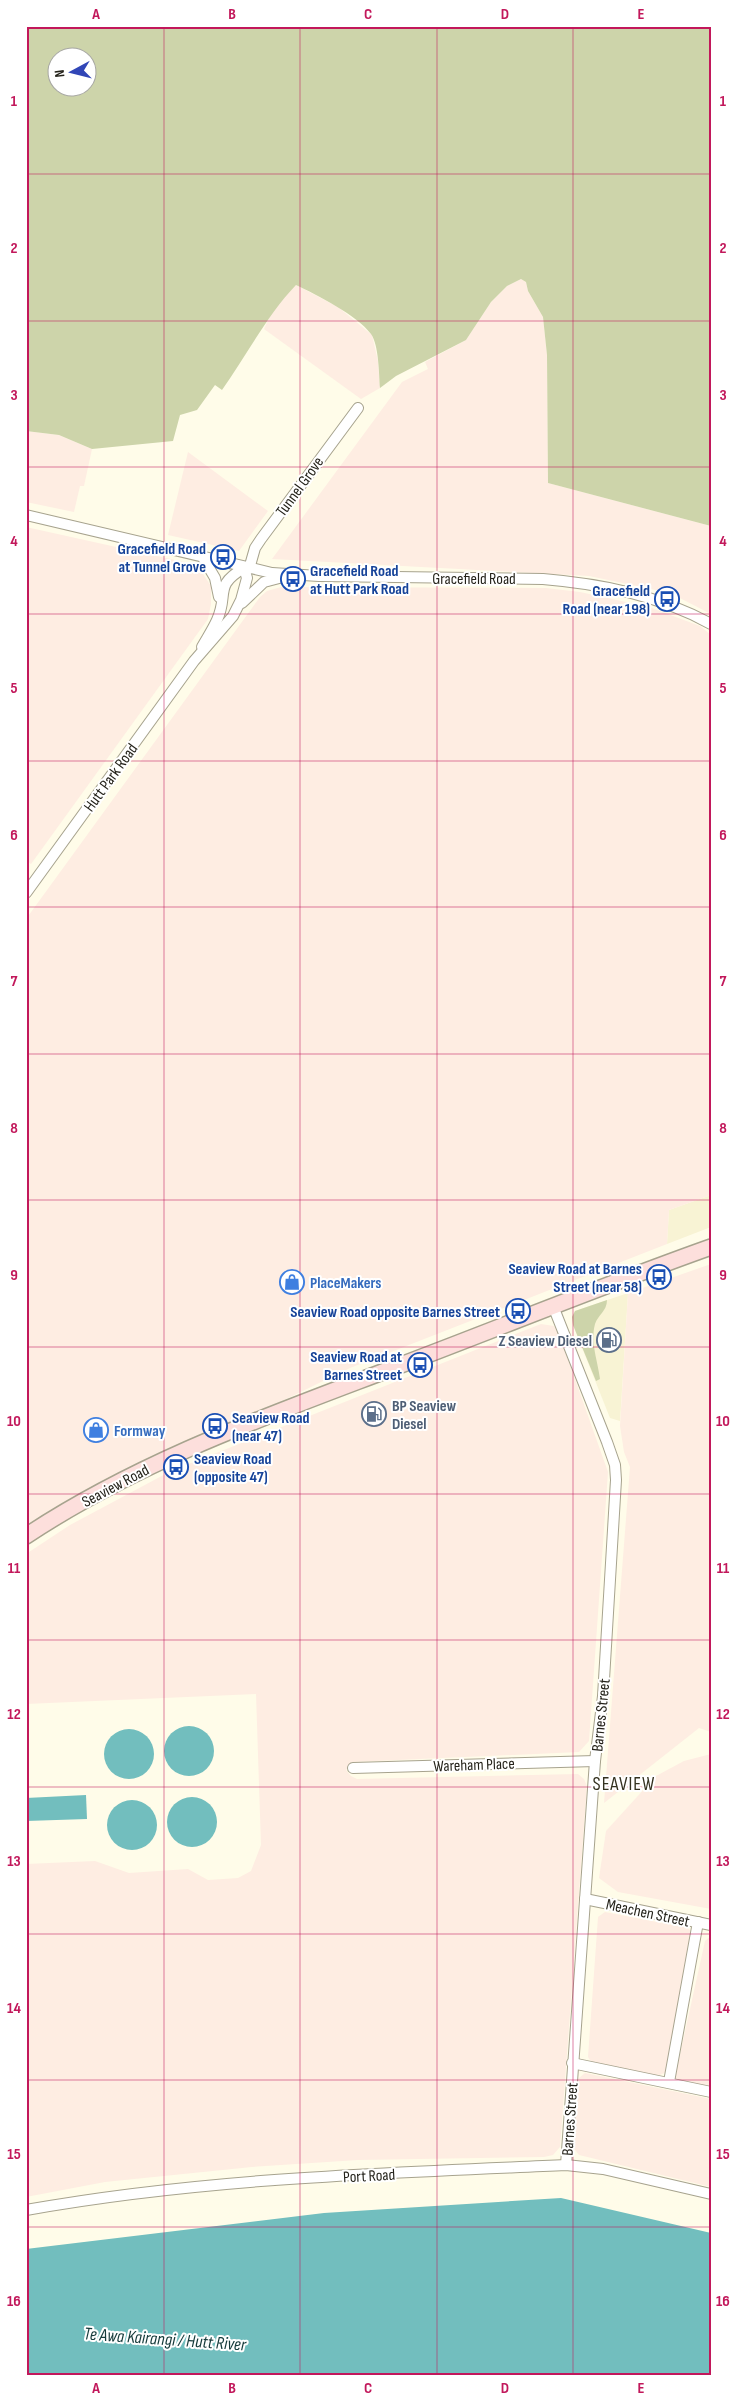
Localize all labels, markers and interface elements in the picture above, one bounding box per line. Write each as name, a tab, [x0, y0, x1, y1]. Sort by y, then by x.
text: A	[91, 5, 100, 24]
text: B	[228, 5, 236, 24]
text: C	[364, 5, 372, 24]
text: D	[501, 5, 509, 24]
text: E	[638, 5, 645, 24]
north arrow	[48, 48, 98, 98]
text: N	[51, 69, 68, 78]
text: 1	[11, 92, 18, 111]
text: 1	[720, 92, 727, 111]
text: 2	[10, 239, 18, 258]
text: 2	[719, 239, 727, 258]
text: 3	[10, 386, 18, 405]
text: 3	[719, 386, 727, 405]
street label: Tunnel Grove	[272, 453, 328, 520]
text: 4	[10, 532, 18, 551]
text: 4	[719, 532, 727, 551]
place label: Gracefield Road at Tunnel Grove	[118, 540, 206, 577]
bus stop icon: Gracefield Road at Tunnel Grove	[210, 544, 236, 570]
place label: Gracefield Road at Hutt Park Road	[310, 562, 409, 599]
bus stop icon: Gracefield Road at Hutt Park Road	[280, 566, 306, 592]
street label: Gracefield Road	[432, 570, 516, 589]
place label: Gracefield Road (near 198)	[563, 582, 650, 619]
bus stop icon: Gracefield Road (near 198)	[654, 586, 680, 612]
text: 5	[10, 679, 18, 698]
text: 5	[719, 679, 727, 698]
street label: Hutt Park Road	[80, 740, 142, 816]
text: 6	[10, 826, 18, 845]
text: 6	[719, 826, 727, 845]
text: 7	[11, 972, 18, 991]
text: 7	[720, 972, 727, 991]
text: 8	[10, 1119, 18, 1138]
text: 8	[719, 1119, 727, 1138]
place label: Seaview Road at Barnes Street (near 58)	[508, 1260, 642, 1297]
bus stop icon: Seaview Road at Barnes Street (near 58)	[646, 1264, 672, 1290]
text: 9	[10, 1266, 18, 1285]
text: 9	[719, 1266, 727, 1285]
shop icon: PlaceMakers	[279, 1269, 305, 1295]
place label: PlaceMakers	[310, 1274, 381, 1293]
bus stop icon: Seaview Road opposite Barnes Street	[505, 1298, 531, 1324]
place label: Seaview Road opposite Barnes Street	[290, 1303, 500, 1322]
fuel station icon: Z Seaview Diesel	[596, 1327, 622, 1353]
place label: Z Seaview Diesel	[499, 1332, 592, 1351]
place label: Seaview Road at Barnes Street	[310, 1348, 402, 1385]
bus stop icon: Seaview Road at Barnes Street	[407, 1352, 433, 1378]
place label: BP Seaview Diesel	[392, 1397, 457, 1434]
fuel station icon: BP Seaview Diesel	[361, 1401, 387, 1427]
place label: Seaview Road (near 47)	[232, 1409, 310, 1446]
text: 10	[7, 1412, 21, 1431]
text: 10	[716, 1412, 730, 1431]
bus stop icon: Seaview Road (near 47)	[202, 1413, 228, 1439]
shop icon: Formway	[83, 1417, 109, 1443]
place label: Formway	[114, 1422, 166, 1441]
place label: Seaview Road (opposite 47)	[194, 1450, 272, 1487]
bus stop icon: Seaview Road (opposite 47)	[163, 1454, 189, 1480]
street label: Seaview Road	[79, 1461, 152, 1512]
text: 11	[8, 1559, 21, 1578]
text: 11	[717, 1559, 730, 1578]
street label: Barnes Street	[588, 1678, 615, 1753]
text: 12	[7, 1705, 21, 1724]
text: 12	[716, 1705, 730, 1724]
street label: Wareham Place	[433, 1755, 515, 1776]
district label: SEAVIEW	[593, 1773, 655, 1796]
text: 13	[7, 1852, 21, 1871]
text: 13	[716, 1852, 730, 1871]
street label: Meachen Street	[604, 1895, 691, 1932]
text: 14	[7, 1999, 21, 2018]
text: 14	[716, 1999, 730, 2018]
street label: Barnes Street	[558, 2082, 583, 2156]
text: 15	[7, 2145, 21, 2164]
text: 15	[716, 2145, 730, 2164]
street label: Port Road	[342, 2166, 396, 2187]
text: 16	[7, 2292, 21, 2311]
text: 16	[716, 2292, 730, 2311]
water label: Te Awa Kairangi / Hutt River	[83, 2323, 248, 2356]
text: A	[91, 2379, 100, 2398]
text: B	[228, 2379, 236, 2398]
text: C	[364, 2379, 372, 2398]
text: D	[501, 2379, 509, 2398]
text: E	[638, 2379, 645, 2398]

